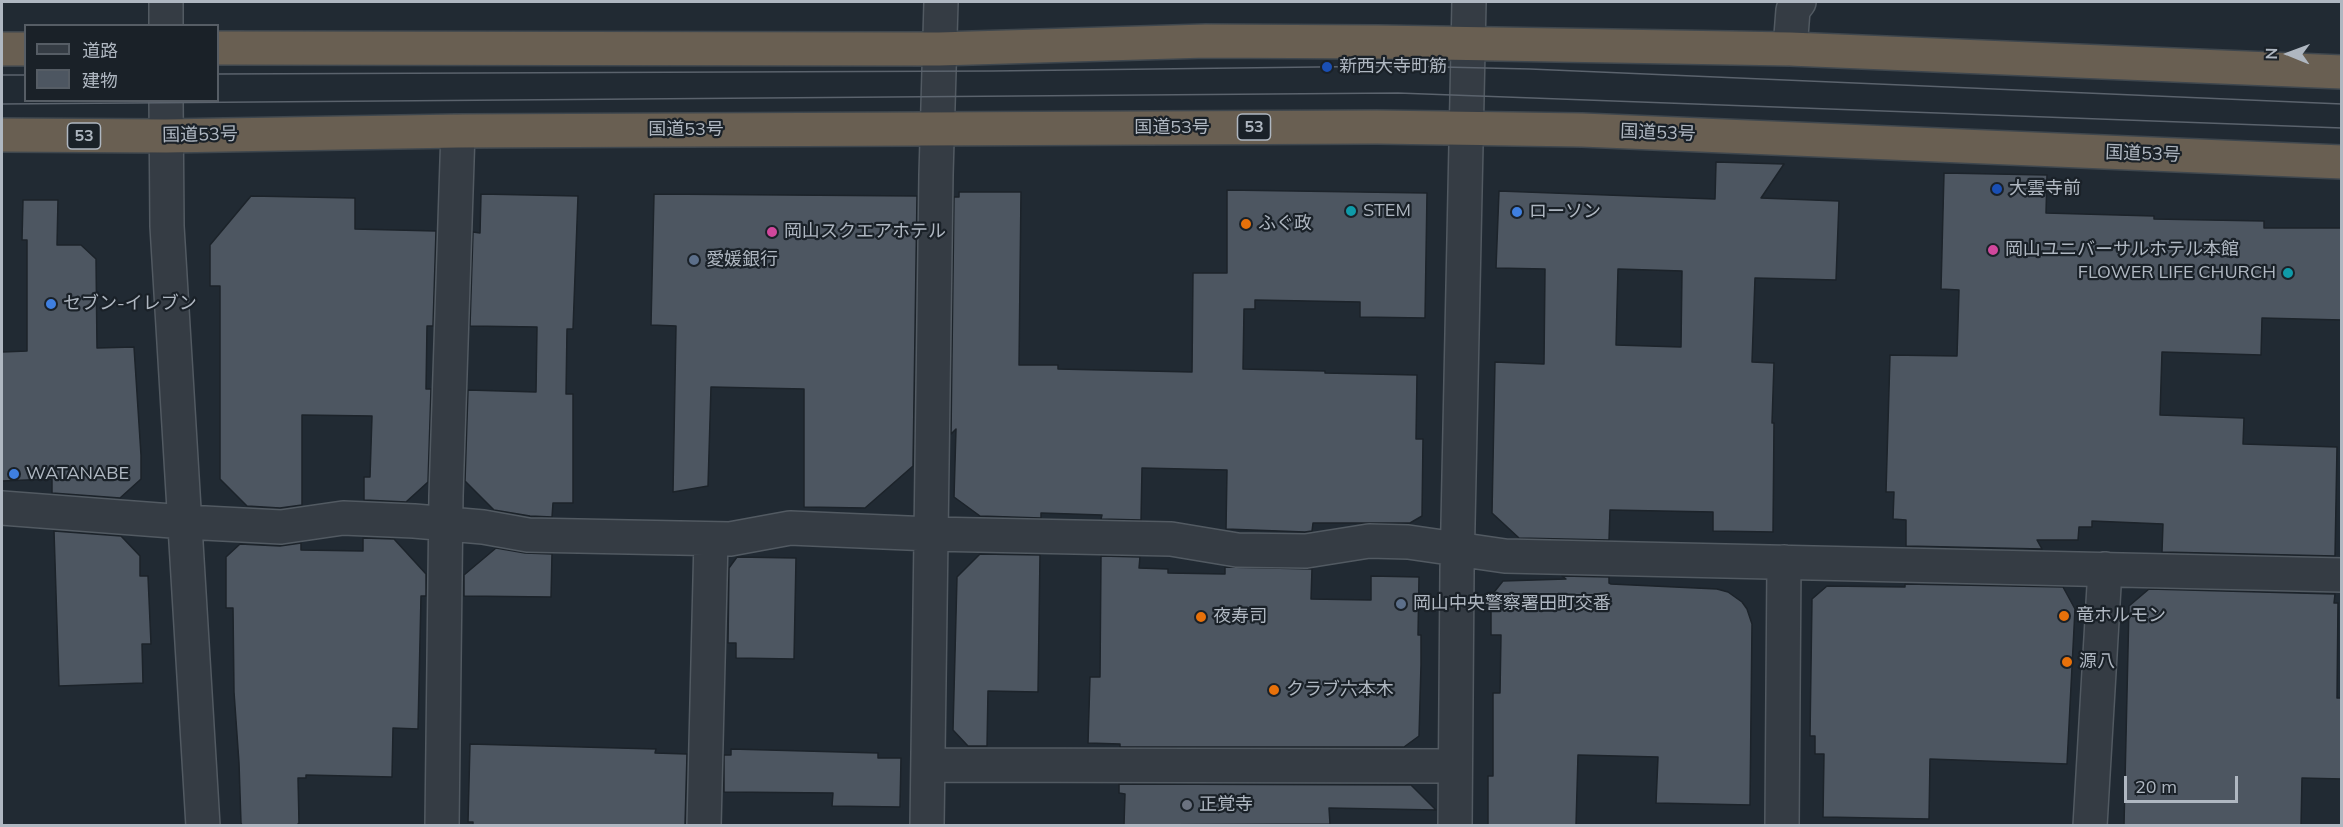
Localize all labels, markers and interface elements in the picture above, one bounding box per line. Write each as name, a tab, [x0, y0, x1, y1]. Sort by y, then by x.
legend	[24, 24, 219, 102]
north arrow	[2259, 24, 2319, 84]
text: 道路	[82, 39, 118, 62]
text: N	[2261, 47, 2281, 60]
place label: 新西大寺町筋	[1339, 56, 1447, 78]
marker: 新西大寺町筋	[1320, 60, 1334, 74]
text: 建物	[82, 69, 118, 92]
road number: 53	[1238, 114, 1270, 140]
street label: 国道53号	[1134, 117, 1210, 139]
street label: 国道53号	[648, 119, 724, 141]
street label: 国道53号	[1620, 121, 1696, 145]
road number: 53	[68, 123, 100, 149]
street label: 国道53号	[162, 124, 238, 146]
street label: 国道53号	[2105, 142, 2181, 166]
place label: 大雲寺前	[2009, 178, 2081, 200]
marker: 大雲寺前	[1990, 182, 2004, 196]
place label: STEM	[1363, 200, 1411, 222]
place label: ローソン	[1529, 201, 1601, 223]
marker: STEM	[1344, 204, 1358, 218]
marker: ローソン	[1510, 205, 1524, 219]
place label: ふぐ政	[1258, 213, 1312, 235]
marker: ふぐ政	[1239, 217, 1253, 231]
place label: 岡山スクエアホテル	[784, 221, 946, 243]
marker: 岡山スクエアホテル	[765, 225, 779, 239]
place label: 岡山ユニバーサルホテル本館	[2005, 239, 2239, 261]
marker: 岡山ユニバーサルホテル本館	[1986, 243, 2000, 257]
place label: 愛媛銀行	[706, 249, 778, 271]
marker: 愛媛銀行	[687, 253, 701, 267]
place label: FLOWER LIFE CHURCH	[2078, 262, 2276, 284]
marker: FLOWER LIFE CHURCH	[2281, 266, 2295, 280]
place label: セブン-イレブン	[63, 293, 197, 315]
marker: セブン-イレブン	[44, 297, 58, 311]
place label: WATANABE	[26, 463, 129, 485]
marker: WATANABE	[7, 467, 21, 481]
place label: 岡山中央警察署田町交番	[1413, 593, 1611, 615]
marker: 岡山中央警察署田町交番	[1394, 597, 1408, 611]
place label: 竜ホルモン	[2076, 605, 2166, 627]
place label: 夜寿司	[1213, 606, 1267, 628]
marker: 竜ホルモン	[2057, 609, 2071, 623]
marker: 夜寿司	[1194, 610, 1208, 624]
place label: 源八	[2079, 651, 2115, 673]
marker: 源八	[2060, 655, 2074, 669]
place label: クラブ六本木	[1286, 679, 1394, 701]
marker: クラブ六本木	[1267, 683, 1281, 697]
scale bar	[2127, 764, 2241, 802]
text: 20 m	[2135, 775, 2177, 798]
place label: 正覚寺	[1199, 794, 1253, 816]
marker: 正覚寺	[1180, 798, 1194, 812]

